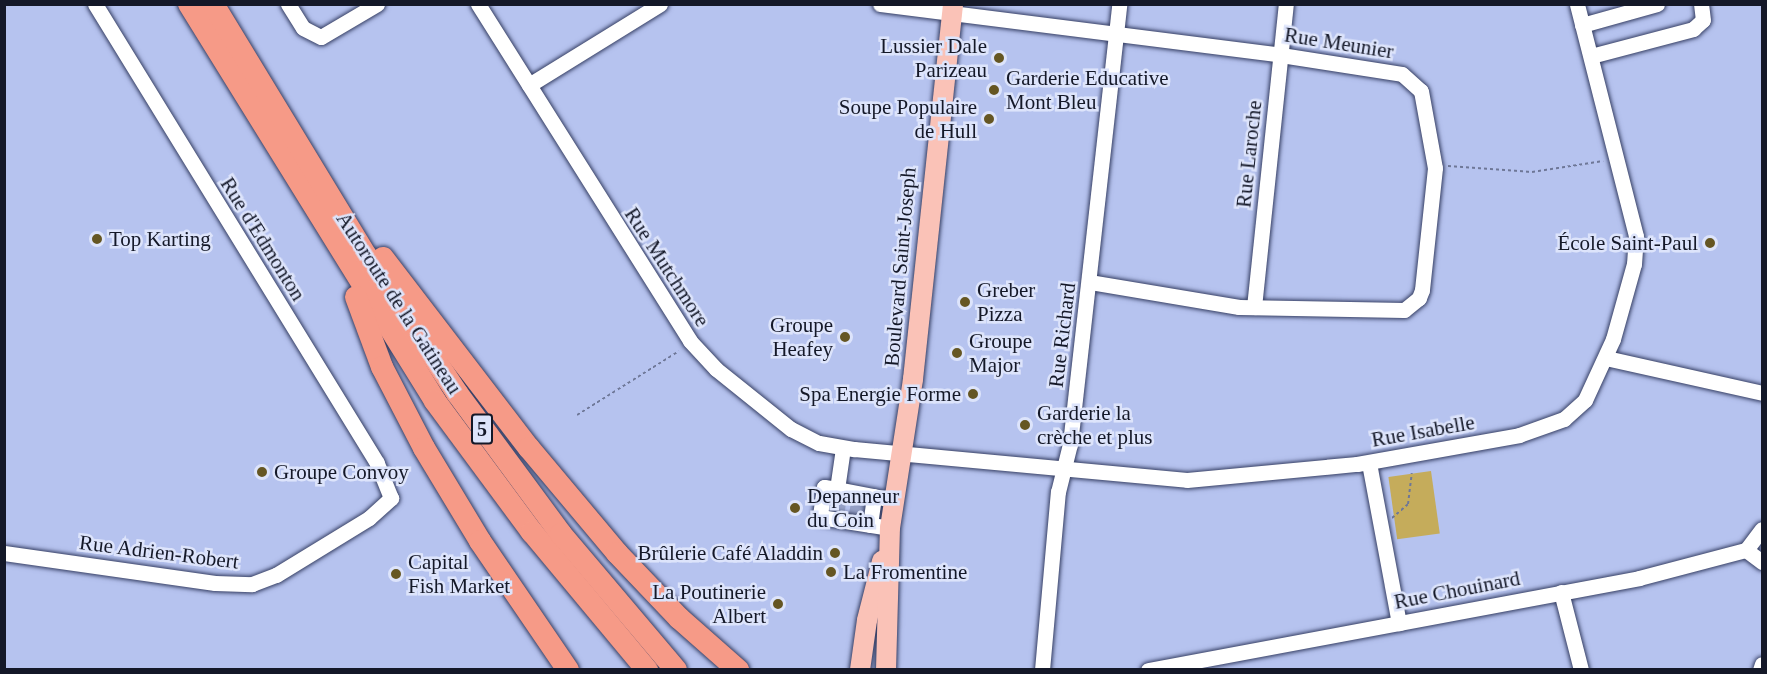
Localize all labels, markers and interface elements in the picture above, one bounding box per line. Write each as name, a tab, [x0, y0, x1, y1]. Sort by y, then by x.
street label: Rue Meunier	[1283, 22, 1395, 64]
place label: Lussier Dale Parizeau	[880, 33, 987, 83]
marker: Lussier Dale Parizeau	[992, 51, 1006, 65]
place label: Garderie Educative Mont Bleu	[1006, 65, 1169, 115]
marker: Garderie Educative Mont Bleu	[987, 83, 1001, 97]
place label: Soupe Populaire de Hull	[839, 94, 977, 144]
street label: Rue Laroche	[1231, 99, 1267, 209]
marker: Soupe Populaire de Hull	[982, 112, 996, 126]
street label: Boulevard Saint-Joseph	[879, 166, 921, 368]
street label: Rue d'Edmonton	[215, 173, 311, 305]
street label: Rue Mutchmore	[619, 203, 715, 331]
street label: Autoroute de la Gatineau	[331, 207, 467, 399]
place label: Top Karting	[109, 226, 211, 252]
place label: École Saint-Paul	[1557, 230, 1698, 256]
marker: Top Karting	[90, 232, 104, 246]
marker: École Saint-Paul	[1703, 236, 1717, 250]
place label: Greber Pizza	[977, 277, 1035, 327]
street label: Rue Richard	[1043, 281, 1081, 389]
marker: Greber Pizza	[958, 295, 972, 309]
place label: Groupe Heafey	[770, 312, 833, 362]
place label: Groupe Major	[969, 328, 1032, 378]
marker: Groupe Heafey	[838, 330, 852, 344]
marker: Groupe Major	[950, 346, 964, 360]
place label: Spa Energie Forme	[799, 381, 961, 407]
marker: Spa Energie Forme	[966, 387, 980, 401]
place label: Garderie la crèche et plus	[1037, 400, 1152, 450]
street label: Rue Isabelle	[1369, 410, 1477, 452]
road number: 5	[470, 412, 494, 446]
marker: Garderie la crèche et plus	[1018, 418, 1032, 432]
place label: Groupe Convoy	[274, 459, 409, 485]
marker: Groupe Convoy	[255, 465, 269, 479]
place label: Depanneur du Coin	[807, 483, 899, 533]
marker: Depanneur du Coin	[788, 501, 802, 515]
street label: Rue Adrien-Robert	[77, 530, 241, 574]
place label: Brûlerie Café Aladdin	[636, 540, 823, 566]
marker: Brûlerie Café Aladdin	[828, 546, 842, 560]
place label: Capital Fish Market	[408, 549, 510, 599]
place label: La Fromentine	[843, 559, 967, 585]
marker: La Fromentine	[824, 565, 838, 579]
street label: Rue Chouinard	[1392, 565, 1522, 615]
marker: Capital Fish Market	[389, 567, 403, 581]
place label: La Poutinerie Albert	[652, 579, 766, 629]
marker: La Poutinerie Albert	[771, 597, 785, 611]

